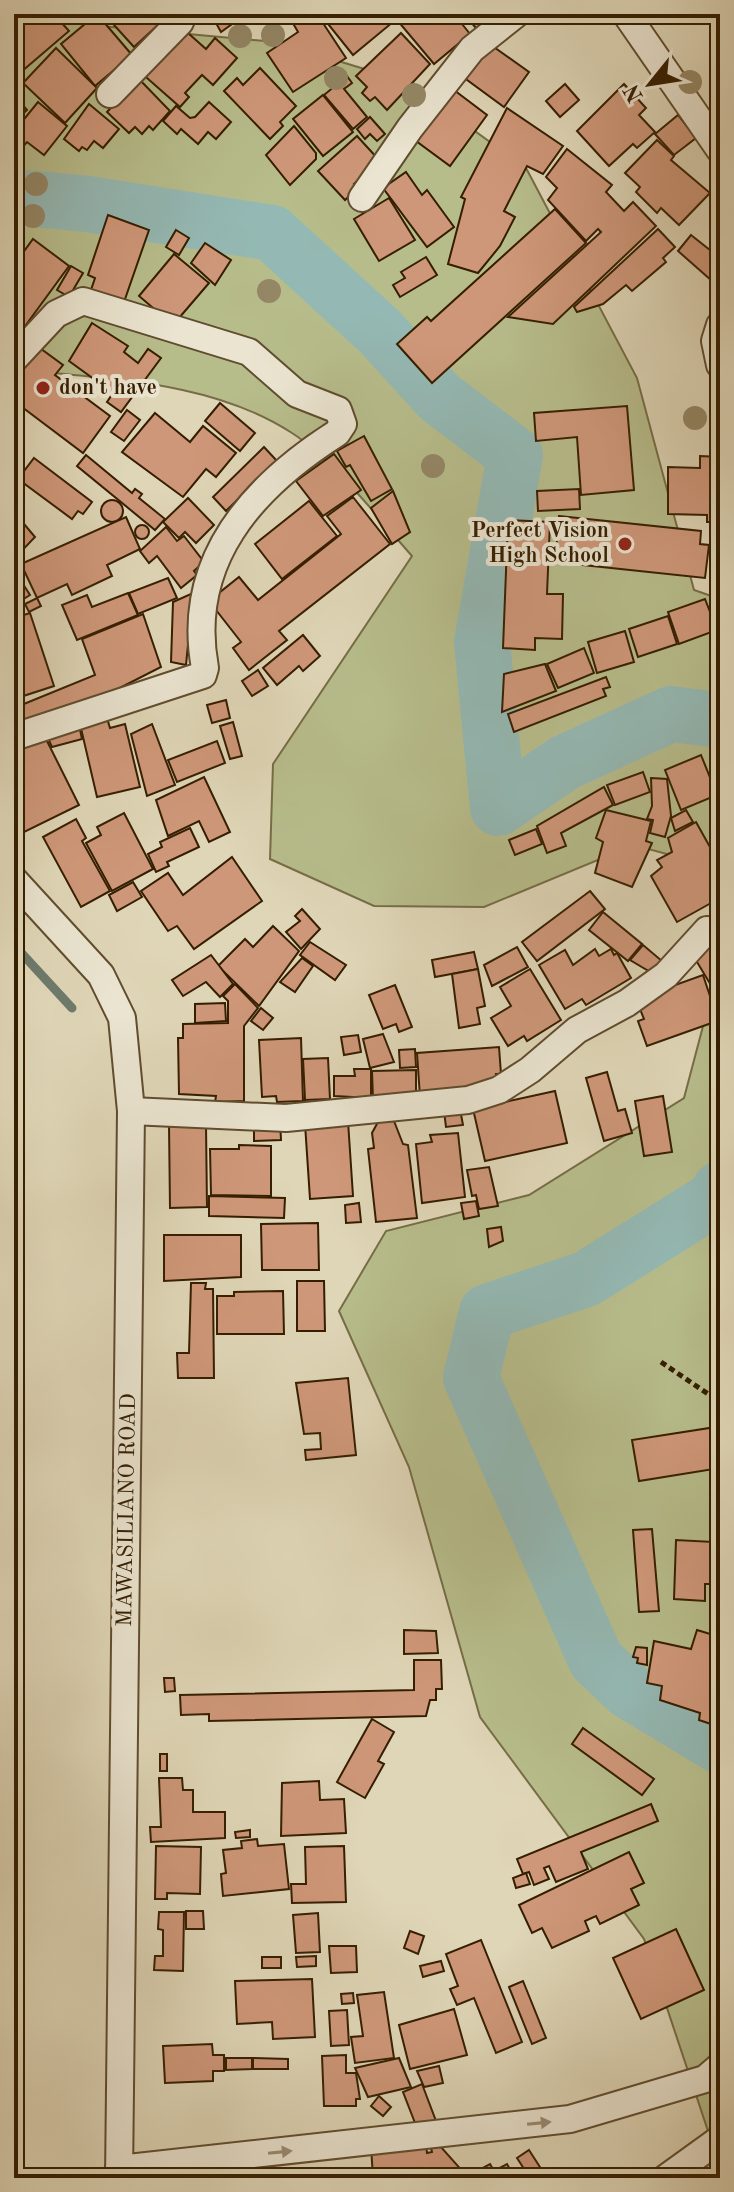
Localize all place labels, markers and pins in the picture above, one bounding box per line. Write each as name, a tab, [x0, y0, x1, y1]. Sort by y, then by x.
place label: don't have	[59, 377, 157, 399]
marker: don't have	[34, 379, 52, 397]
place label: Perfect Vision High School	[471, 520, 609, 567]
marker: Perfect Vision High School	[616, 535, 634, 553]

